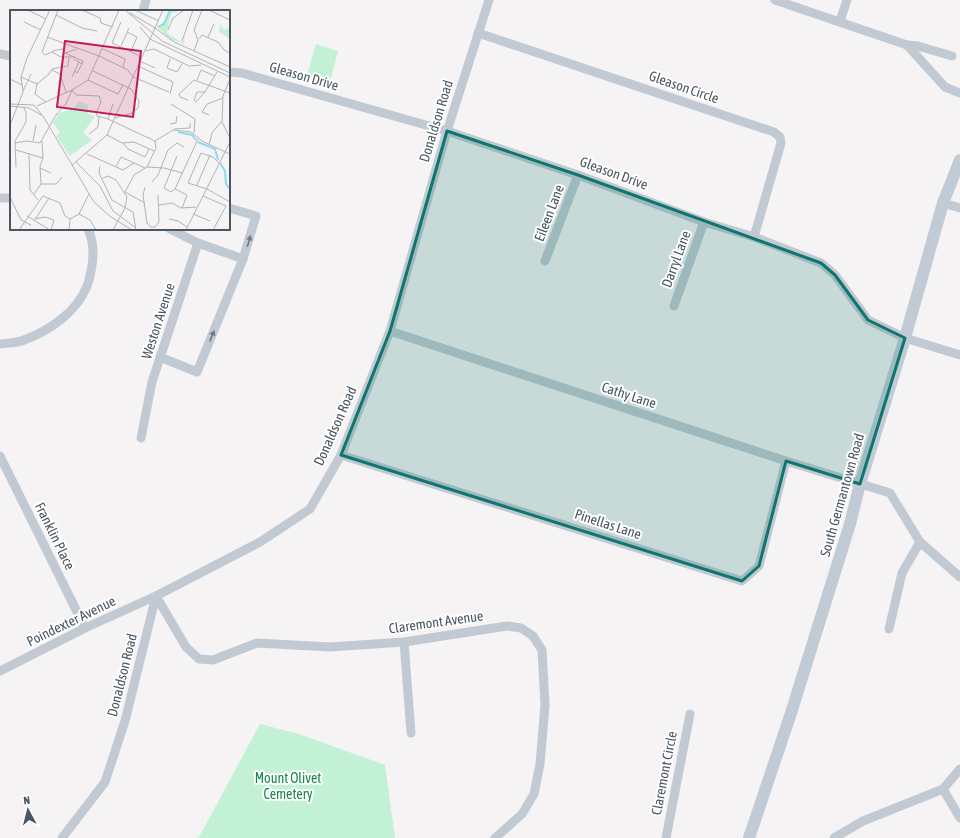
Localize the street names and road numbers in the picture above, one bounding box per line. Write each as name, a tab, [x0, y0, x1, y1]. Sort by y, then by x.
street label: Gleason Drive	[268, 58, 340, 94]
street label: Gleason Circle	[647, 68, 721, 106]
street label: Donaldson Road	[416, 78, 456, 164]
street label: Gleason Drive	[578, 153, 650, 193]
street label: Eileen Lane	[531, 183, 567, 243]
street label: Darryl Lane	[658, 228, 694, 290]
street label: Weston Avenue	[138, 281, 178, 361]
street label: Cathy Lane	[600, 379, 658, 411]
street label: Donaldson Road	[310, 384, 360, 468]
street label: South Germantown Road	[817, 432, 867, 558]
street label: Franklin Place	[32, 500, 78, 572]
street label: Pinellas Lane	[573, 506, 643, 542]
street label: Poindexter Avenue	[24, 593, 118, 649]
street label: Claremont Avenue	[388, 607, 484, 637]
street label: Donaldson Road	[104, 632, 140, 718]
street label: Claremont Circle	[648, 730, 680, 816]

